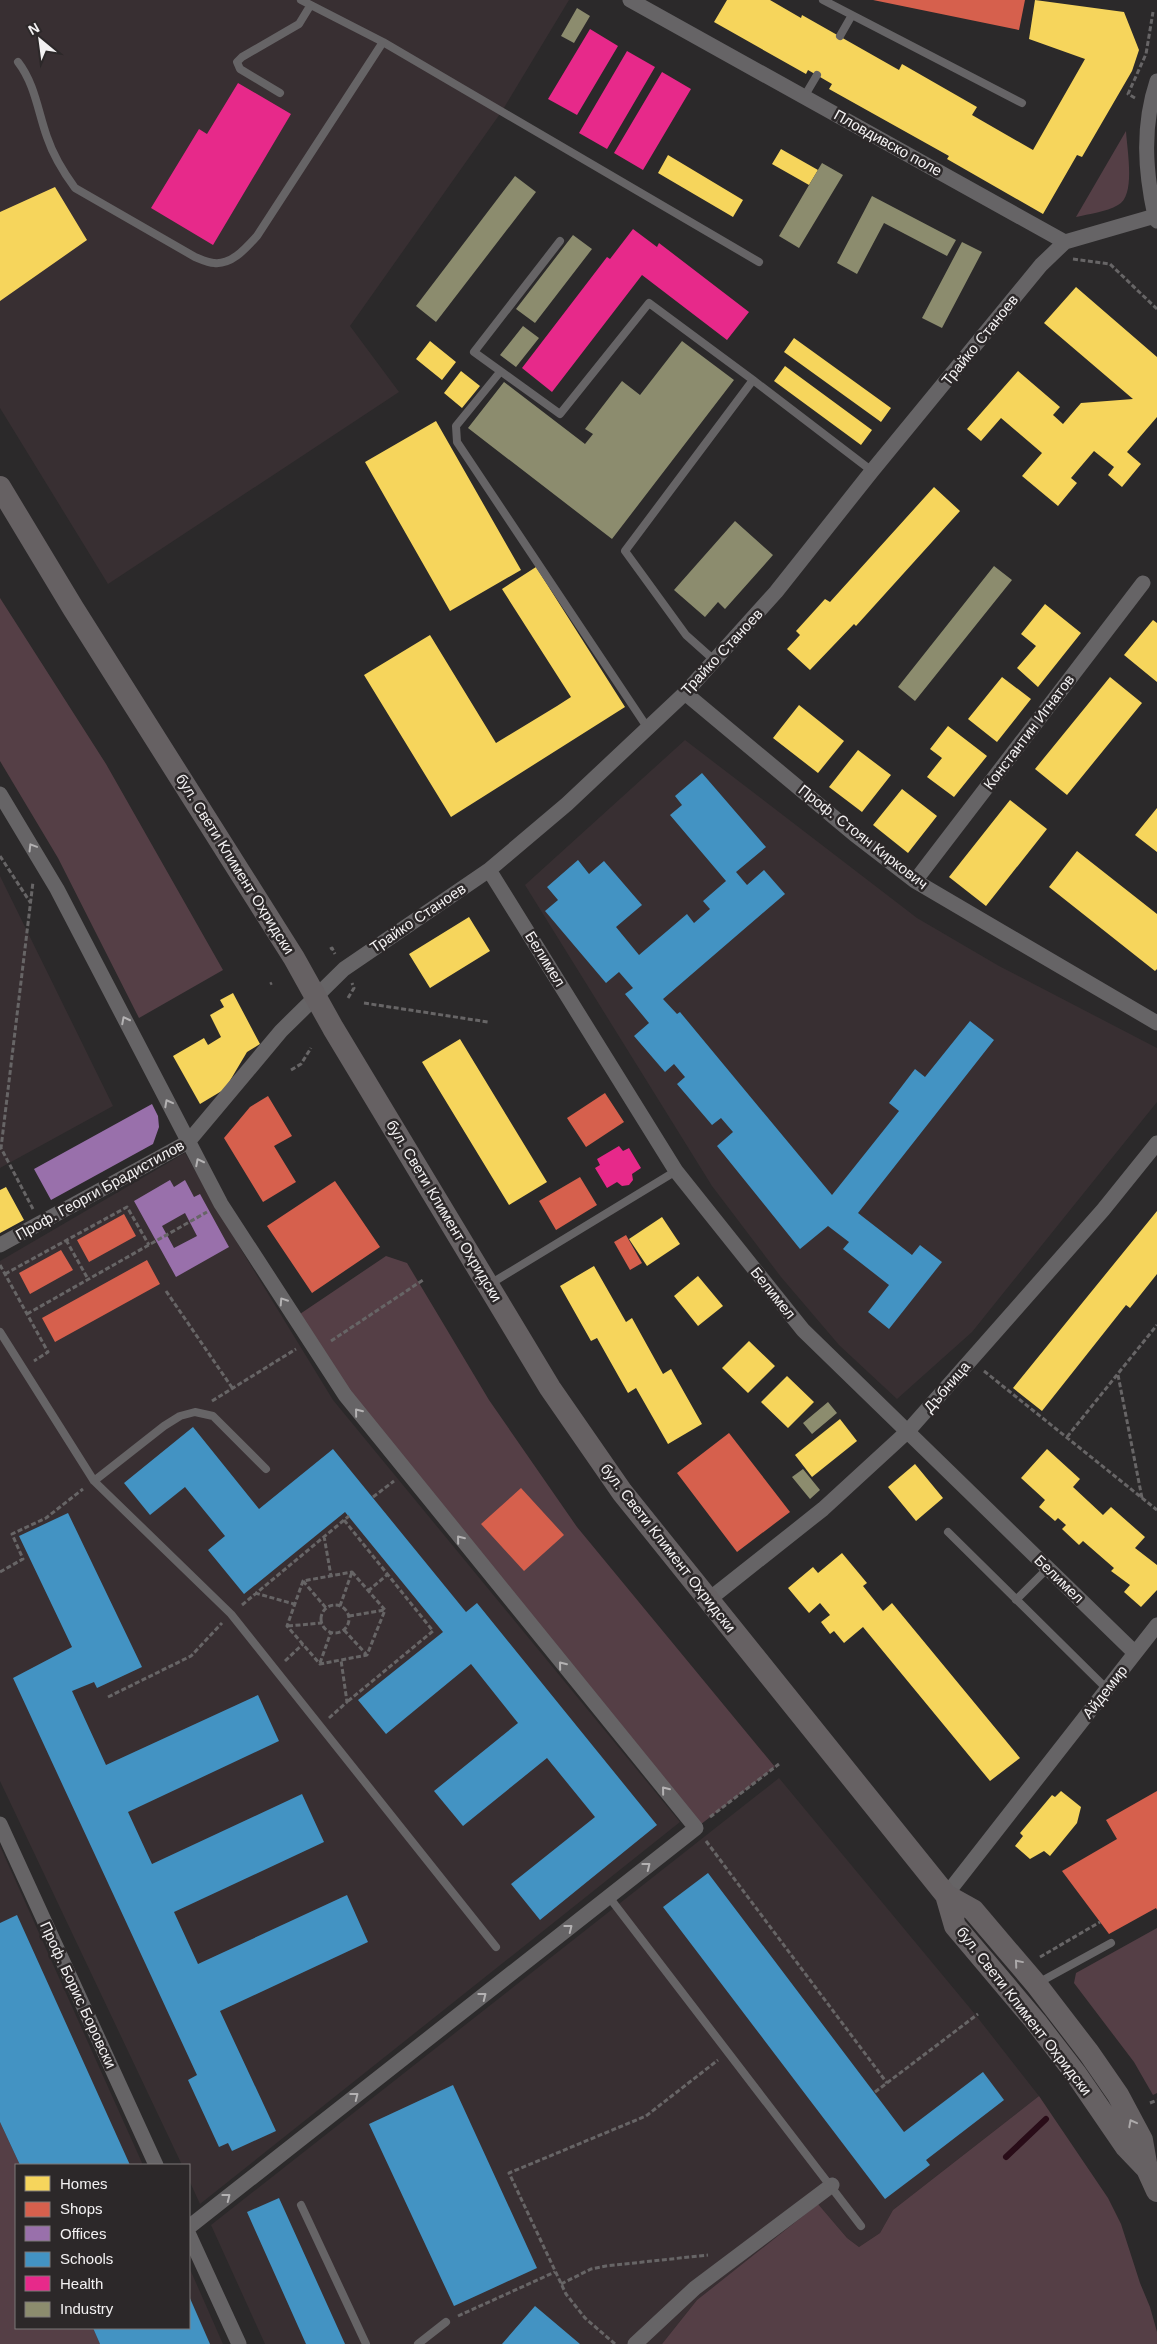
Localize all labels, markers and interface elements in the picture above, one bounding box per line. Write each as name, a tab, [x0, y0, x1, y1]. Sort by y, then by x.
north arrow	[15, 15, 65, 65]
text: N	[25, 19, 42, 38]
street label: Пловдивско поле	[831, 106, 945, 179]
street label: Трайко Станоев	[938, 291, 1021, 388]
street label: Трайко Станоев	[677, 605, 766, 698]
street label: Константин Игнатов	[980, 671, 1077, 793]
street label: бул. Свети Климент Охридски	[173, 771, 298, 957]
street label: Проф. Стоян Киркович	[795, 781, 931, 892]
one-way arrow	[29, 844, 39, 853]
street label: Трайко Станоев	[367, 879, 469, 956]
street label: Белимел	[522, 928, 569, 989]
one-way arrow	[121, 1017, 131, 1026]
one-way arrow	[164, 1099, 174, 1108]
street label: бул. Свети Климент Охридски	[383, 1117, 506, 1305]
street label: Проф. Георги Брадистилов	[13, 1136, 187, 1243]
one-way arrow	[195, 1158, 205, 1167]
street label: Белимел	[747, 1263, 799, 1322]
one-way arrow	[279, 1297, 289, 1306]
street label: Дъбница	[920, 1357, 974, 1416]
one-way arrow	[355, 1409, 363, 1418]
street label: бул. Свети Климент Охридски	[597, 1460, 739, 1635]
one-way arrow	[456, 1535, 465, 1544]
street label: Белимел	[1031, 1551, 1087, 1606]
one-way arrow	[559, 1661, 568, 1670]
street label: Айдемир	[1079, 1662, 1131, 1722]
one-way arrow	[663, 1787, 671, 1796]
one-way arrow	[641, 1864, 650, 1872]
street label: Проф. Борис Боровски	[37, 1919, 120, 2071]
street label: бул. Свети Климент Охридски	[953, 1923, 1095, 2098]
one-way arrow	[563, 1925, 573, 1934]
one-way arrow	[1015, 1959, 1024, 1968]
one-way arrow	[477, 1993, 486, 2001]
one-way arrow	[349, 2094, 358, 2102]
one-way arrow	[1129, 2119, 1139, 2128]
legend	[15, 2164, 190, 2329]
text: Homes	[60, 2175, 108, 2192]
one-way arrow	[221, 2194, 230, 2202]
text: Shops	[60, 2200, 103, 2217]
text: Offices	[60, 2225, 106, 2242]
text: Schools	[60, 2250, 113, 2267]
text: Health	[60, 2275, 103, 2292]
text: Industry	[60, 2300, 114, 2317]

